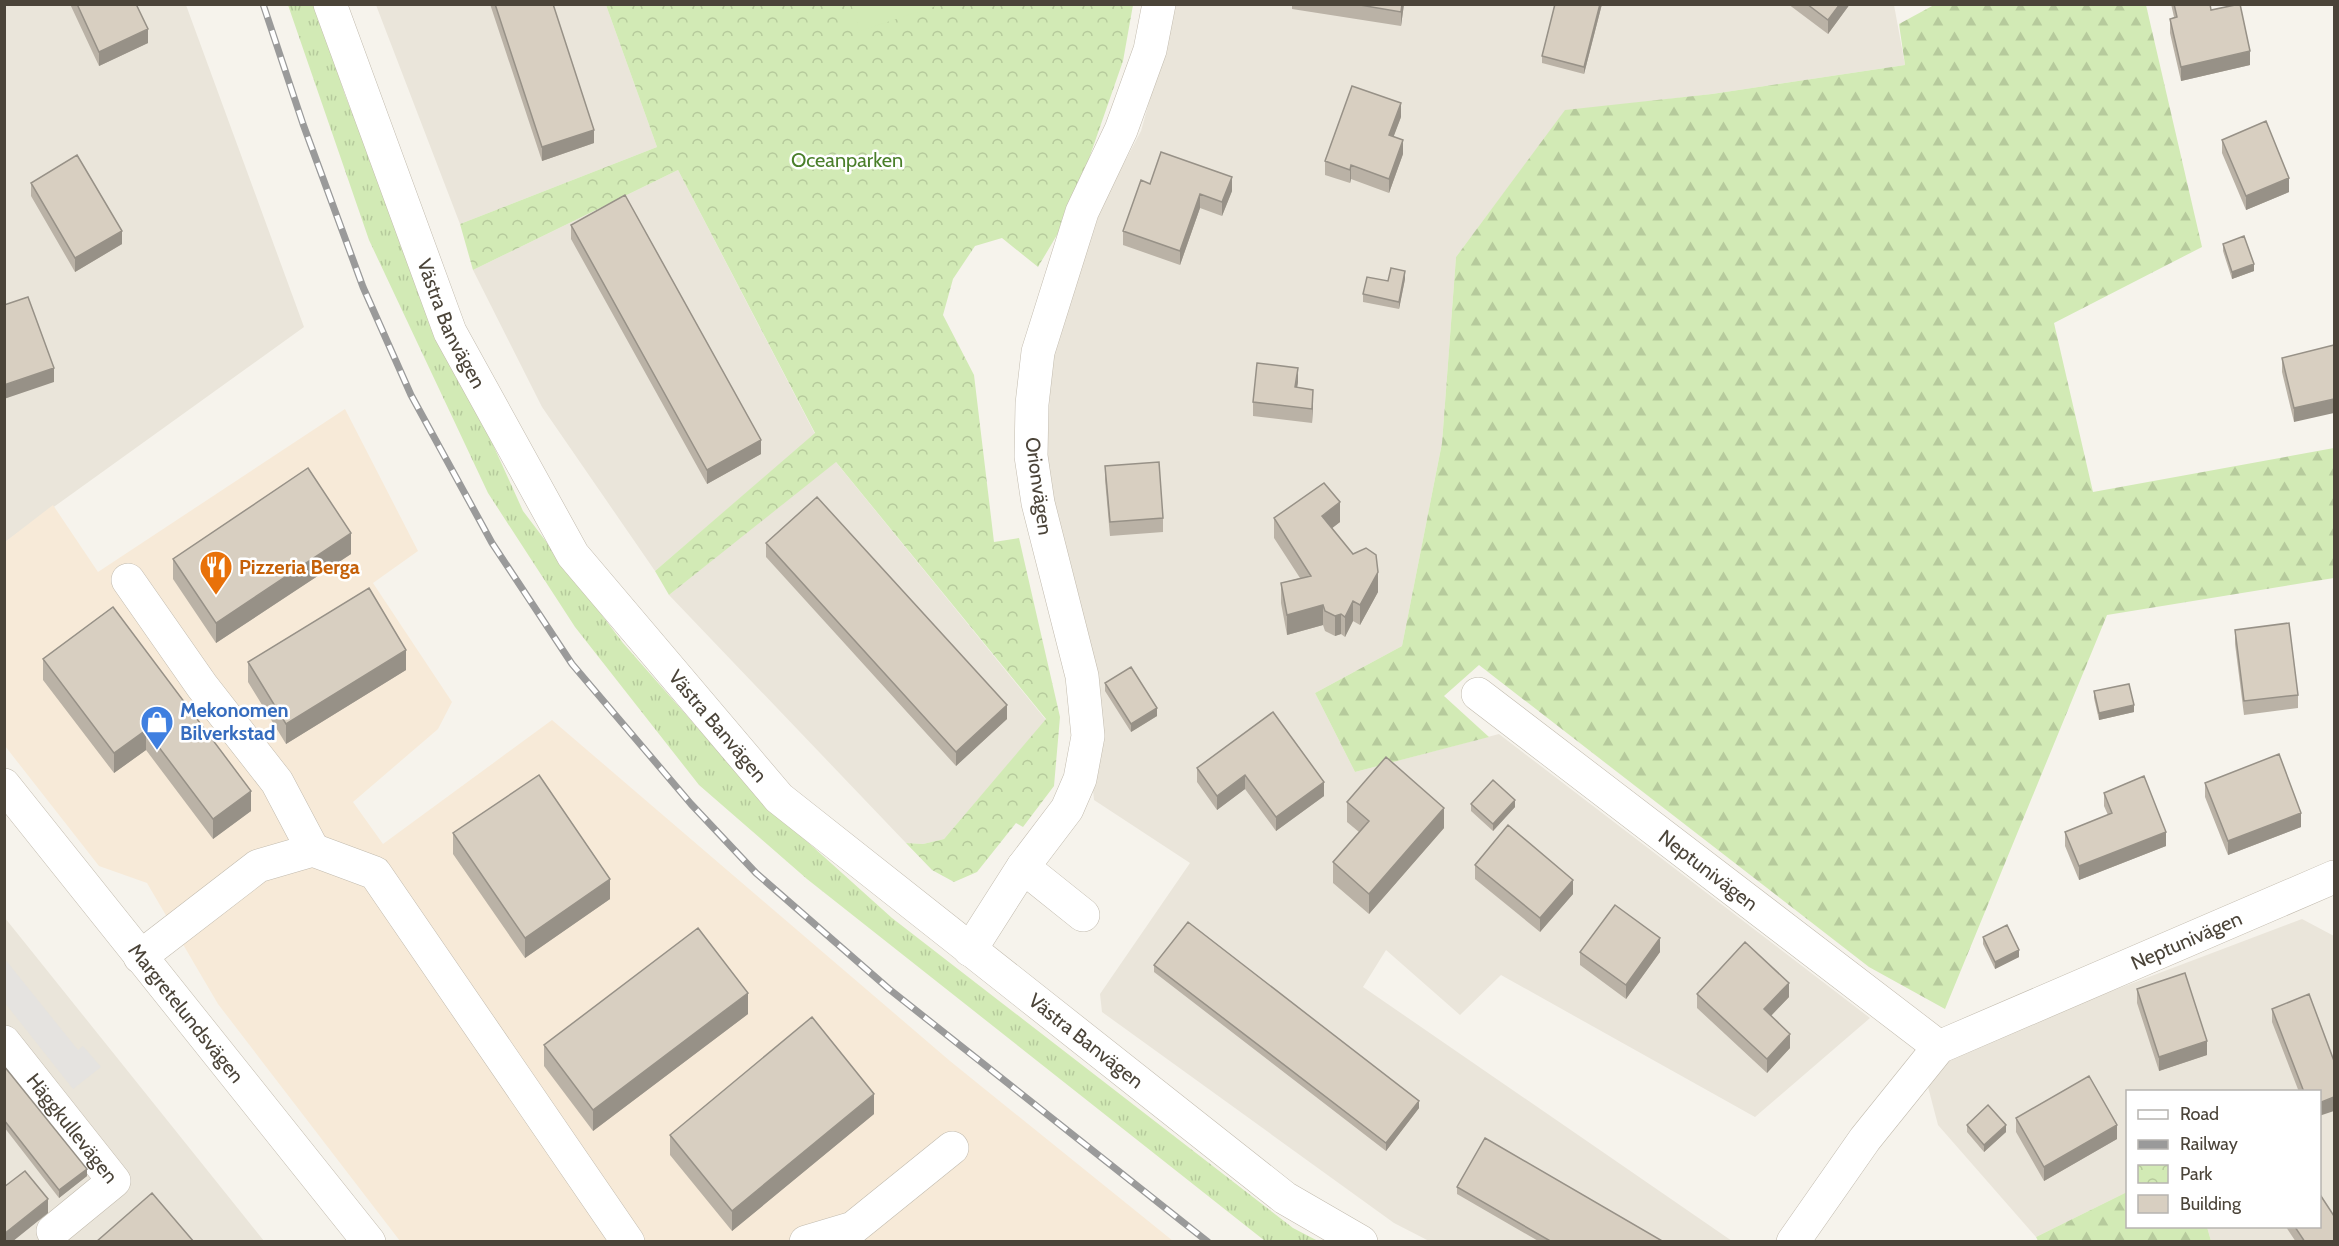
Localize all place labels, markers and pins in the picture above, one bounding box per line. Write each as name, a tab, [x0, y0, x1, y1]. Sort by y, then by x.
restaurant icon: Pizzeria Berga	[198, 549, 234, 596]
place label: Pizzeria Berga	[239, 555, 360, 579]
place label: Mekonomen Bilverkstad	[180, 698, 289, 745]
shop icon: Mekonomen Bilverkstad	[139, 704, 175, 751]

